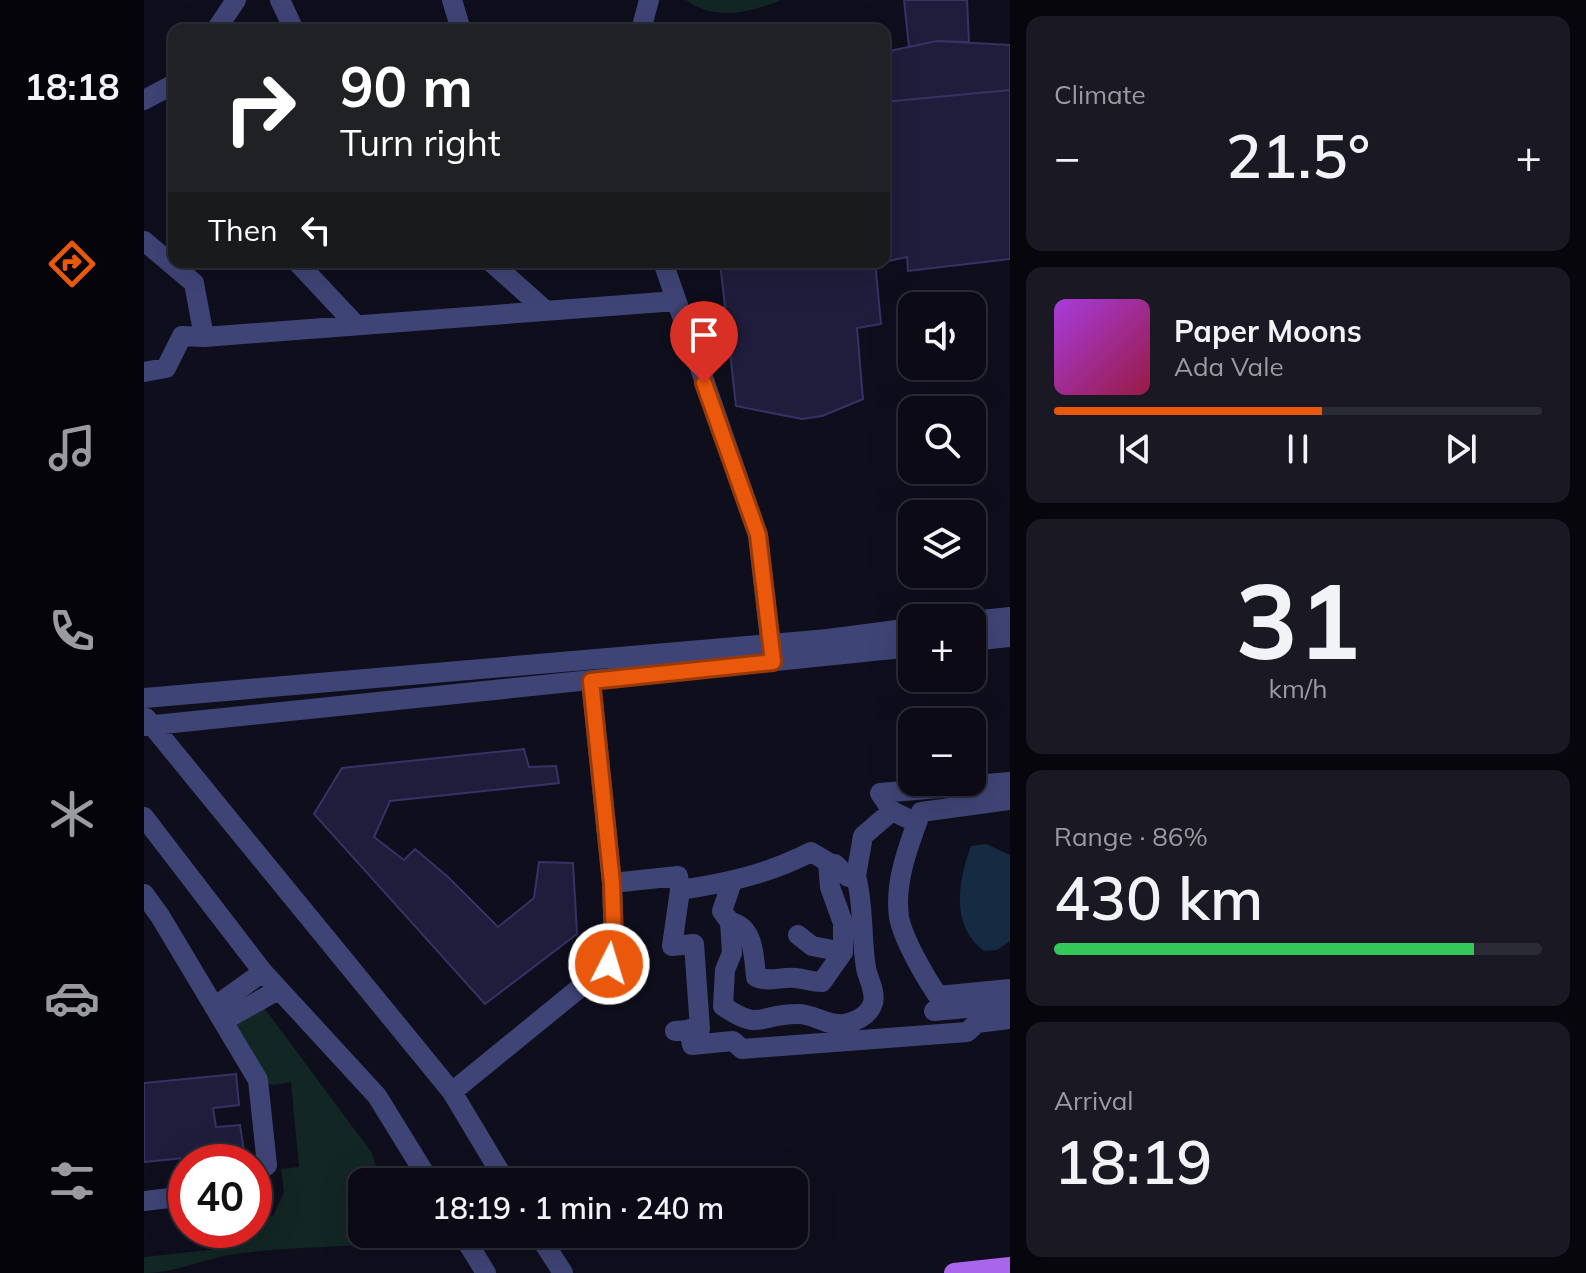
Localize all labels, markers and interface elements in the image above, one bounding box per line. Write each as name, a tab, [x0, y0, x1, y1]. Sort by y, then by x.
text: 90 m	[340, 51, 473, 121]
icon: right	[208, 56, 312, 160]
text: 18:18	[24, 64, 120, 109]
text: Climate	[1054, 78, 1146, 111]
text: 21.5°	[1226, 118, 1370, 193]
text: Turn right	[340, 120, 501, 165]
text: −	[1054, 129, 1080, 184]
text: +	[1516, 129, 1542, 184]
icon: left	[294, 208, 338, 252]
text: Then	[208, 211, 278, 249]
icon: directions	[44, 236, 100, 292]
map controls	[898, 292, 986, 796]
button: sound	[898, 292, 986, 380]
pin	[670, 301, 738, 383]
text: Paper Moons	[1174, 312, 1362, 350]
icon: arrive	[682, 313, 726, 357]
text: Ada Vale	[1174, 350, 1284, 383]
button: search	[898, 396, 986, 484]
icon: music	[44, 420, 100, 476]
icon: previous	[1113, 427, 1157, 471]
icon: pause	[1276, 427, 1320, 471]
icon: next	[1439, 427, 1483, 471]
button: layers	[898, 500, 986, 588]
text: 31	[1236, 554, 1360, 685]
icon: phone	[44, 603, 100, 659]
button: +	[898, 604, 986, 692]
text: km/h	[1269, 672, 1327, 705]
button: −	[898, 708, 986, 796]
icon: climate	[44, 786, 100, 842]
text: Range · 86%	[1054, 820, 1208, 853]
text: 430 km	[1054, 860, 1263, 935]
position arrow	[567, 922, 651, 1006]
icon: car	[44, 970, 100, 1026]
text: Arrival	[1054, 1084, 1134, 1117]
text: 18:19	[1054, 1124, 1212, 1199]
speed limit sign: 40	[168, 1144, 272, 1248]
icon: filters	[44, 1153, 100, 1209]
text: 18:19 · 1 min · 240 m	[432, 1189, 724, 1227]

